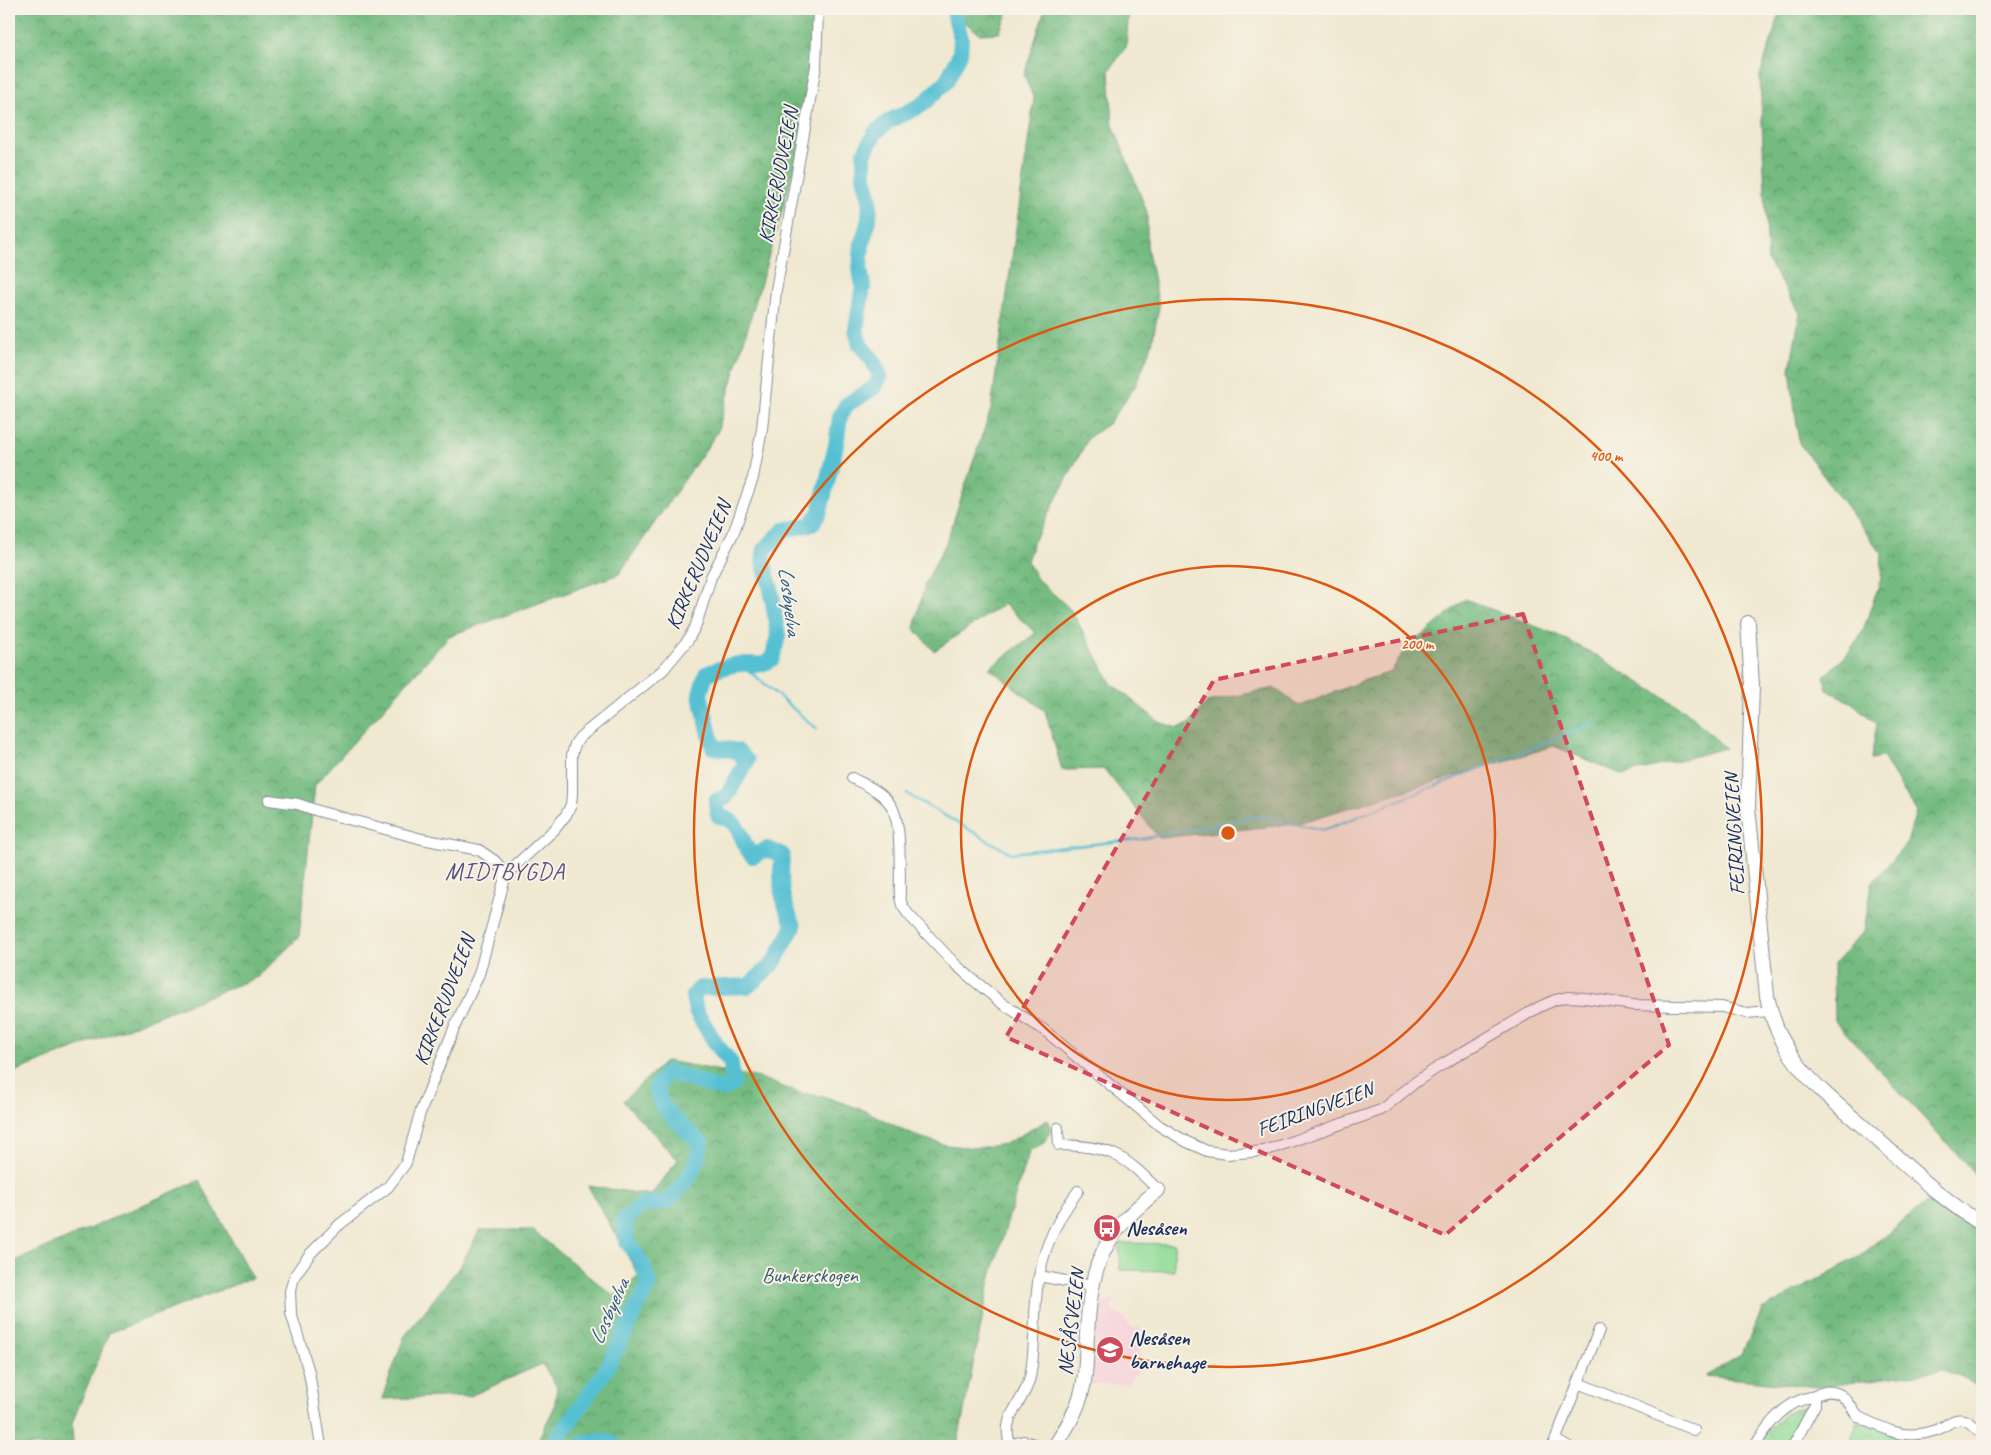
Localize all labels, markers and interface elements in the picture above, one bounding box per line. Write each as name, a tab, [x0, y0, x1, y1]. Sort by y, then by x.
street label: KIRKERUDVEIEN	[752, 102, 804, 245]
text: 400 m	[1590, 447, 1624, 466]
street label: KIRKERUDVEIEN	[659, 494, 738, 633]
water label: Losbyelva	[772, 565, 808, 640]
text: 200 m	[1401, 635, 1435, 654]
street label: FEIRINGVEIEN	[1718, 769, 1750, 896]
centre of rings	[1219, 824, 1237, 842]
district label: MIDTBYGDA	[445, 856, 565, 886]
street label: KIRKERUDVEIEN	[407, 928, 482, 1069]
street label: FEIRINGVEIEN	[1253, 1075, 1380, 1142]
bus stop icon: Nesåsen	[1092, 1213, 1122, 1243]
place label: Nesåsen	[1126, 1215, 1187, 1241]
park label: Bunkerskogen	[762, 1262, 859, 1288]
street label: NESÅSVEIEN	[1052, 1264, 1091, 1377]
water label: Losbyelva	[582, 1272, 637, 1349]
place label: Nesåsen barnehage	[1129, 1325, 1207, 1375]
school or university icon: Nesåsen barnehage	[1095, 1335, 1125, 1365]

